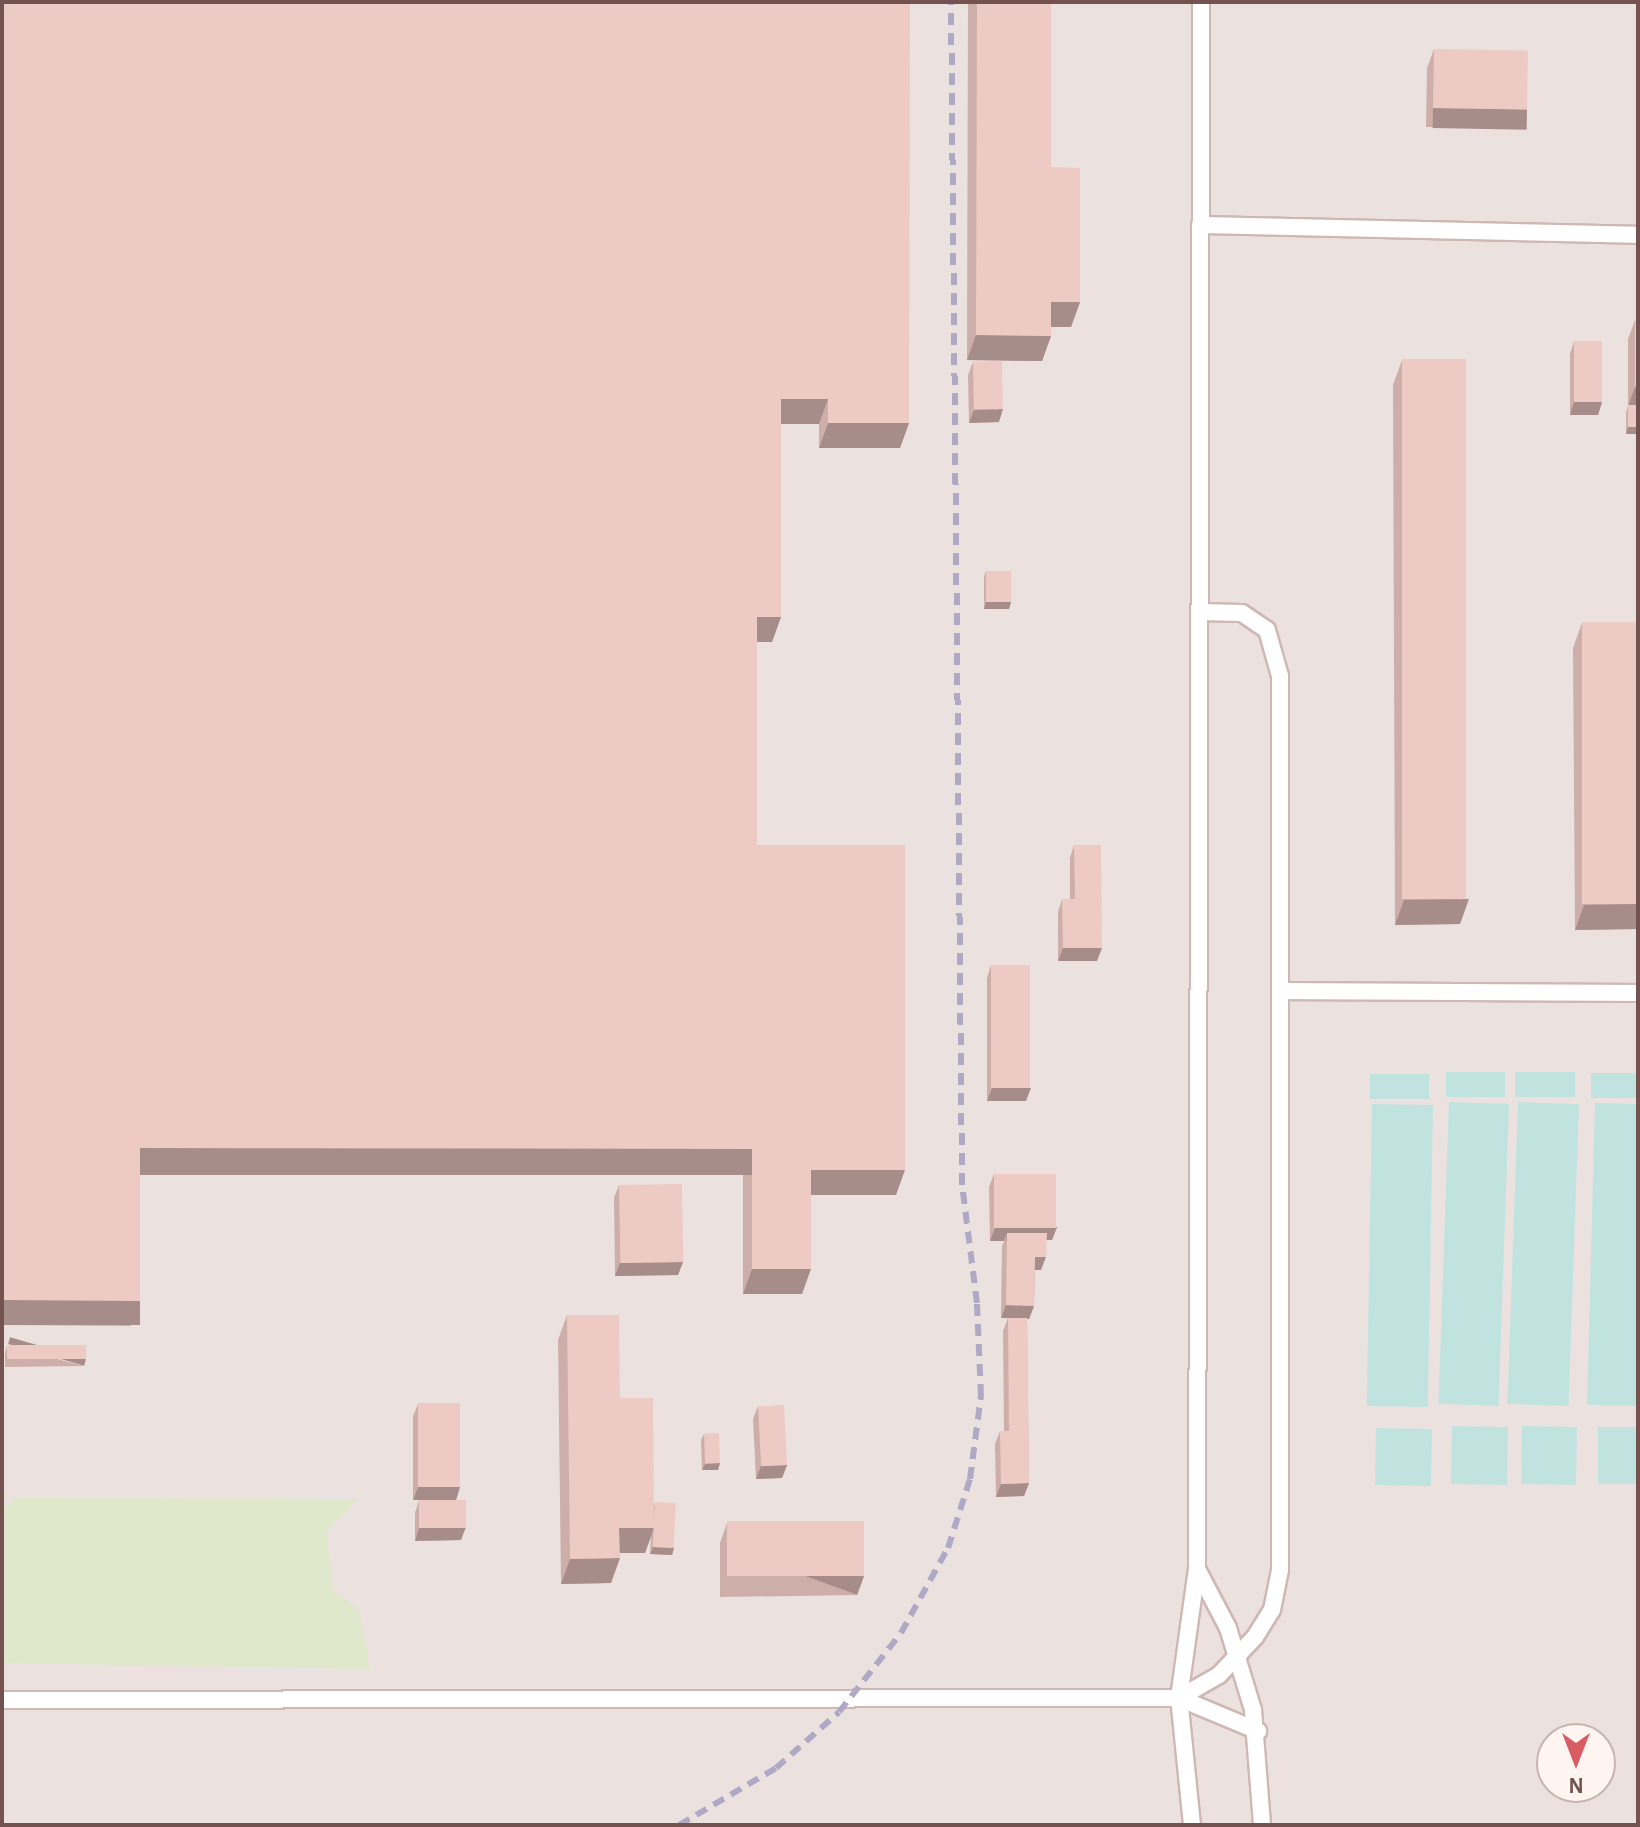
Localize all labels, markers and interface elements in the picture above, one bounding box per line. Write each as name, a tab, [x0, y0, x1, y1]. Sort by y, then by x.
north arrow	[1536, 1723, 1616, 1803]
text: N	[1568, 1774, 1584, 1796]

